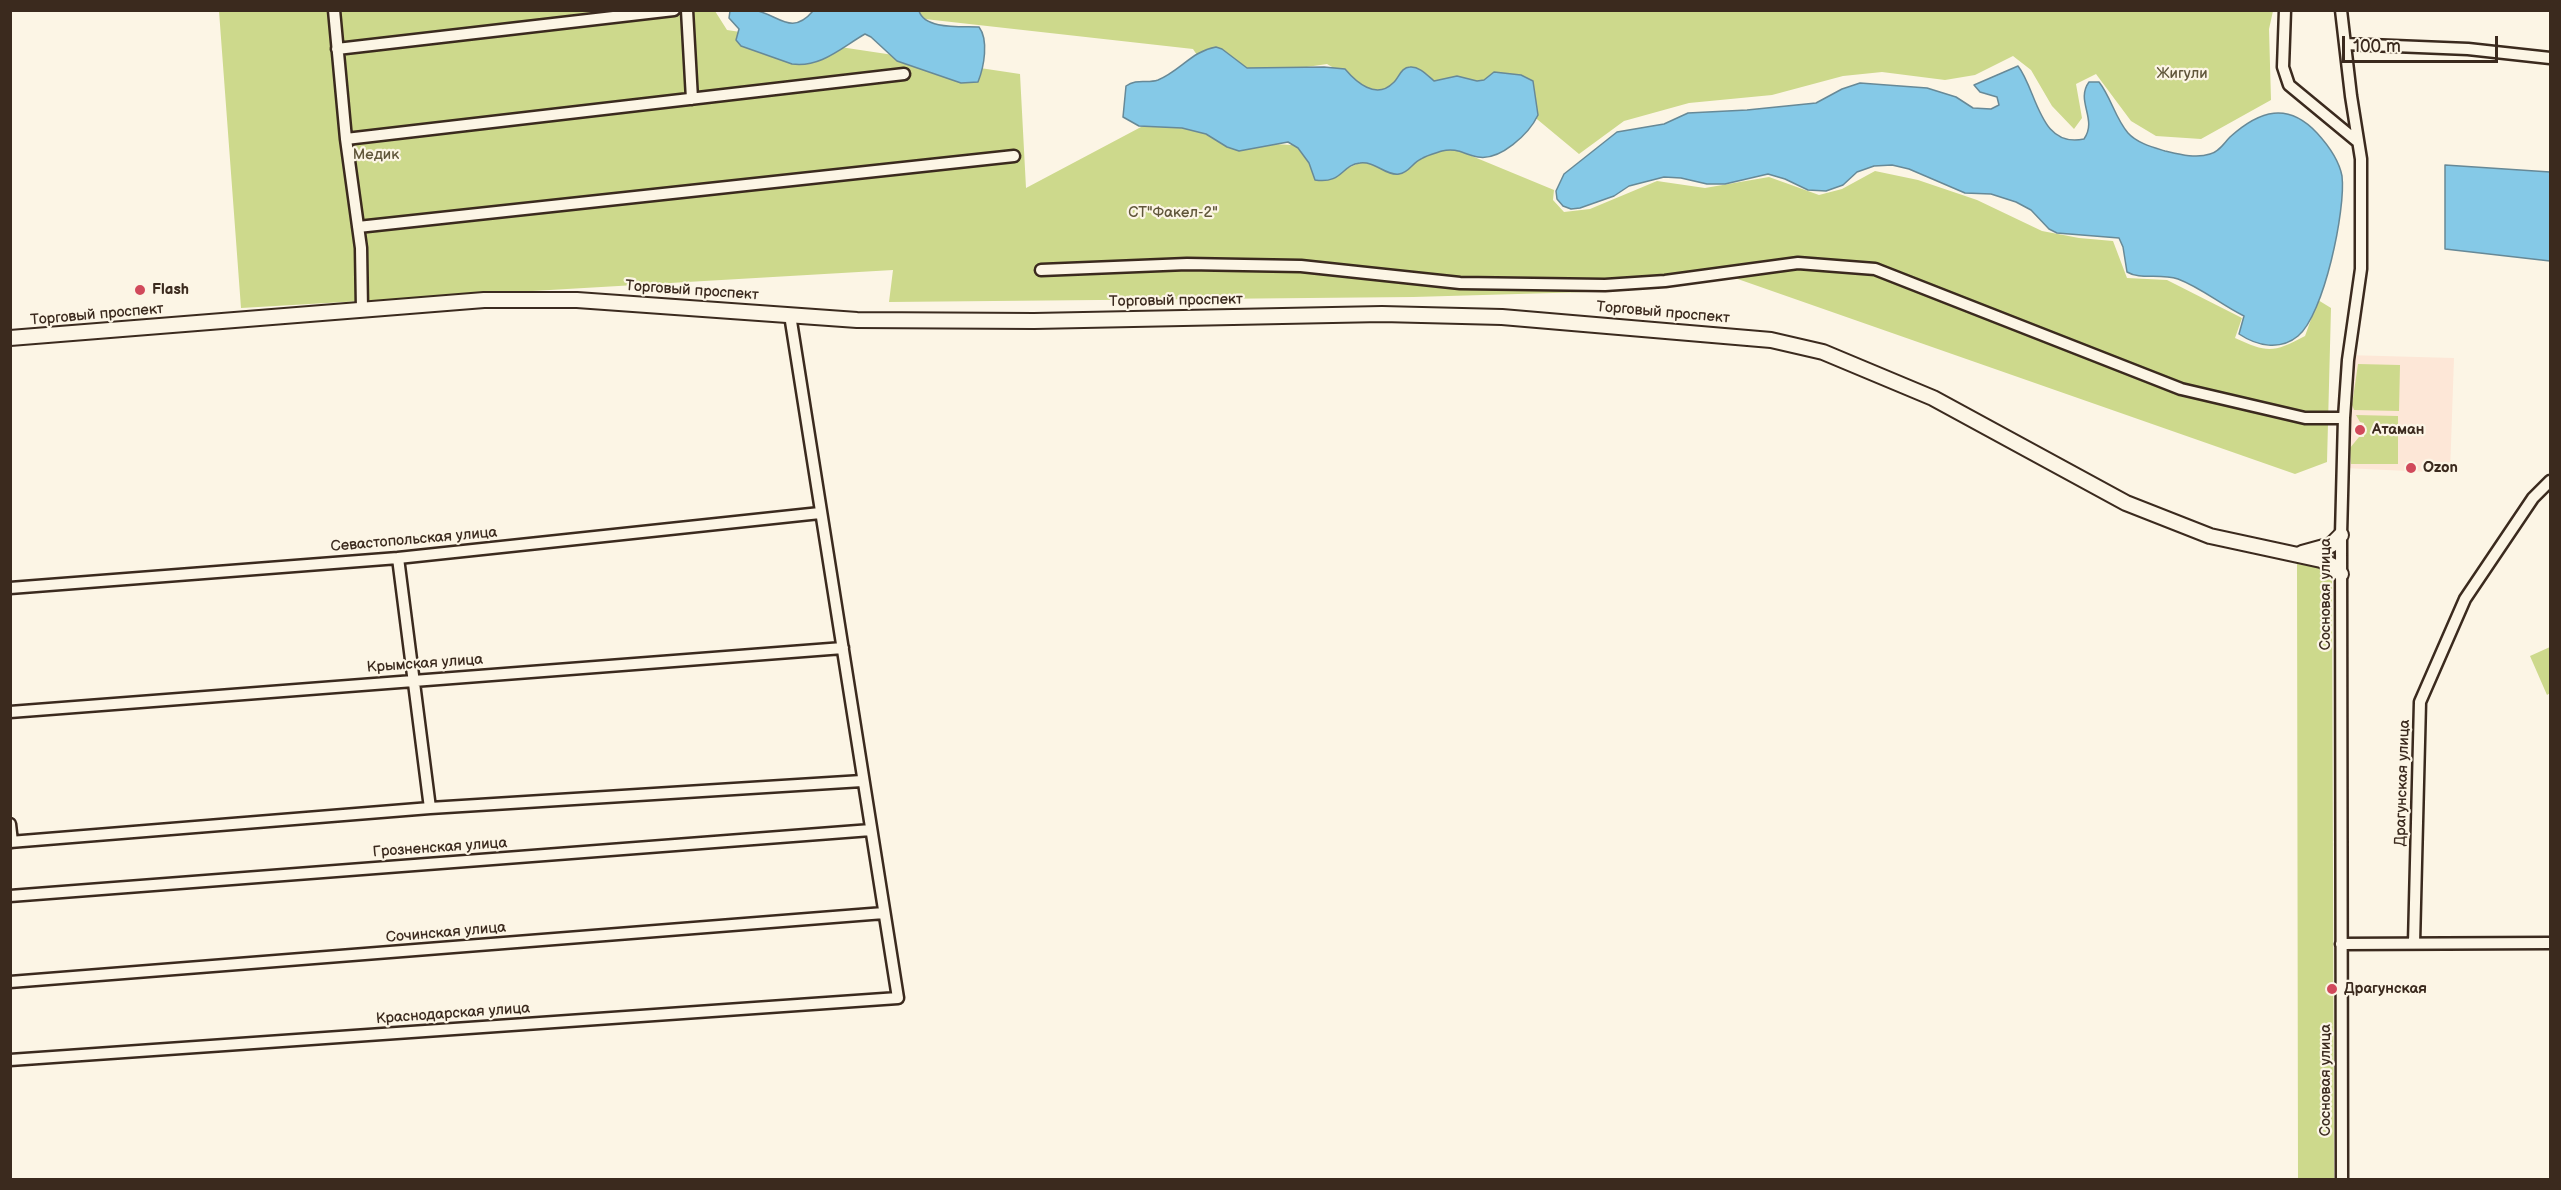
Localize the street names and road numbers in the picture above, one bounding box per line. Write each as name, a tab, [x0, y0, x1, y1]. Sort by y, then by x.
street label: Торговый проспект	[625, 277, 759, 305]
street label: Торговый проспект	[1109, 291, 1243, 311]
street label: Торговый проспект	[1596, 298, 1730, 328]
street label: Торговый проспект	[30, 300, 164, 330]
street label: Севастопольская улица	[330, 524, 498, 556]
street label: Сосновая улица	[2317, 538, 2335, 650]
street label: Крымская улица	[366, 651, 484, 677]
street label: Драгунская улица	[2392, 719, 2414, 847]
street label: Грозненская улица	[372, 834, 508, 862]
street label: Сочинская улица	[385, 919, 507, 947]
street label: Краснодарская улица	[375, 1000, 531, 1028]
street label: Сосновая улица	[2317, 1024, 2335, 1136]

